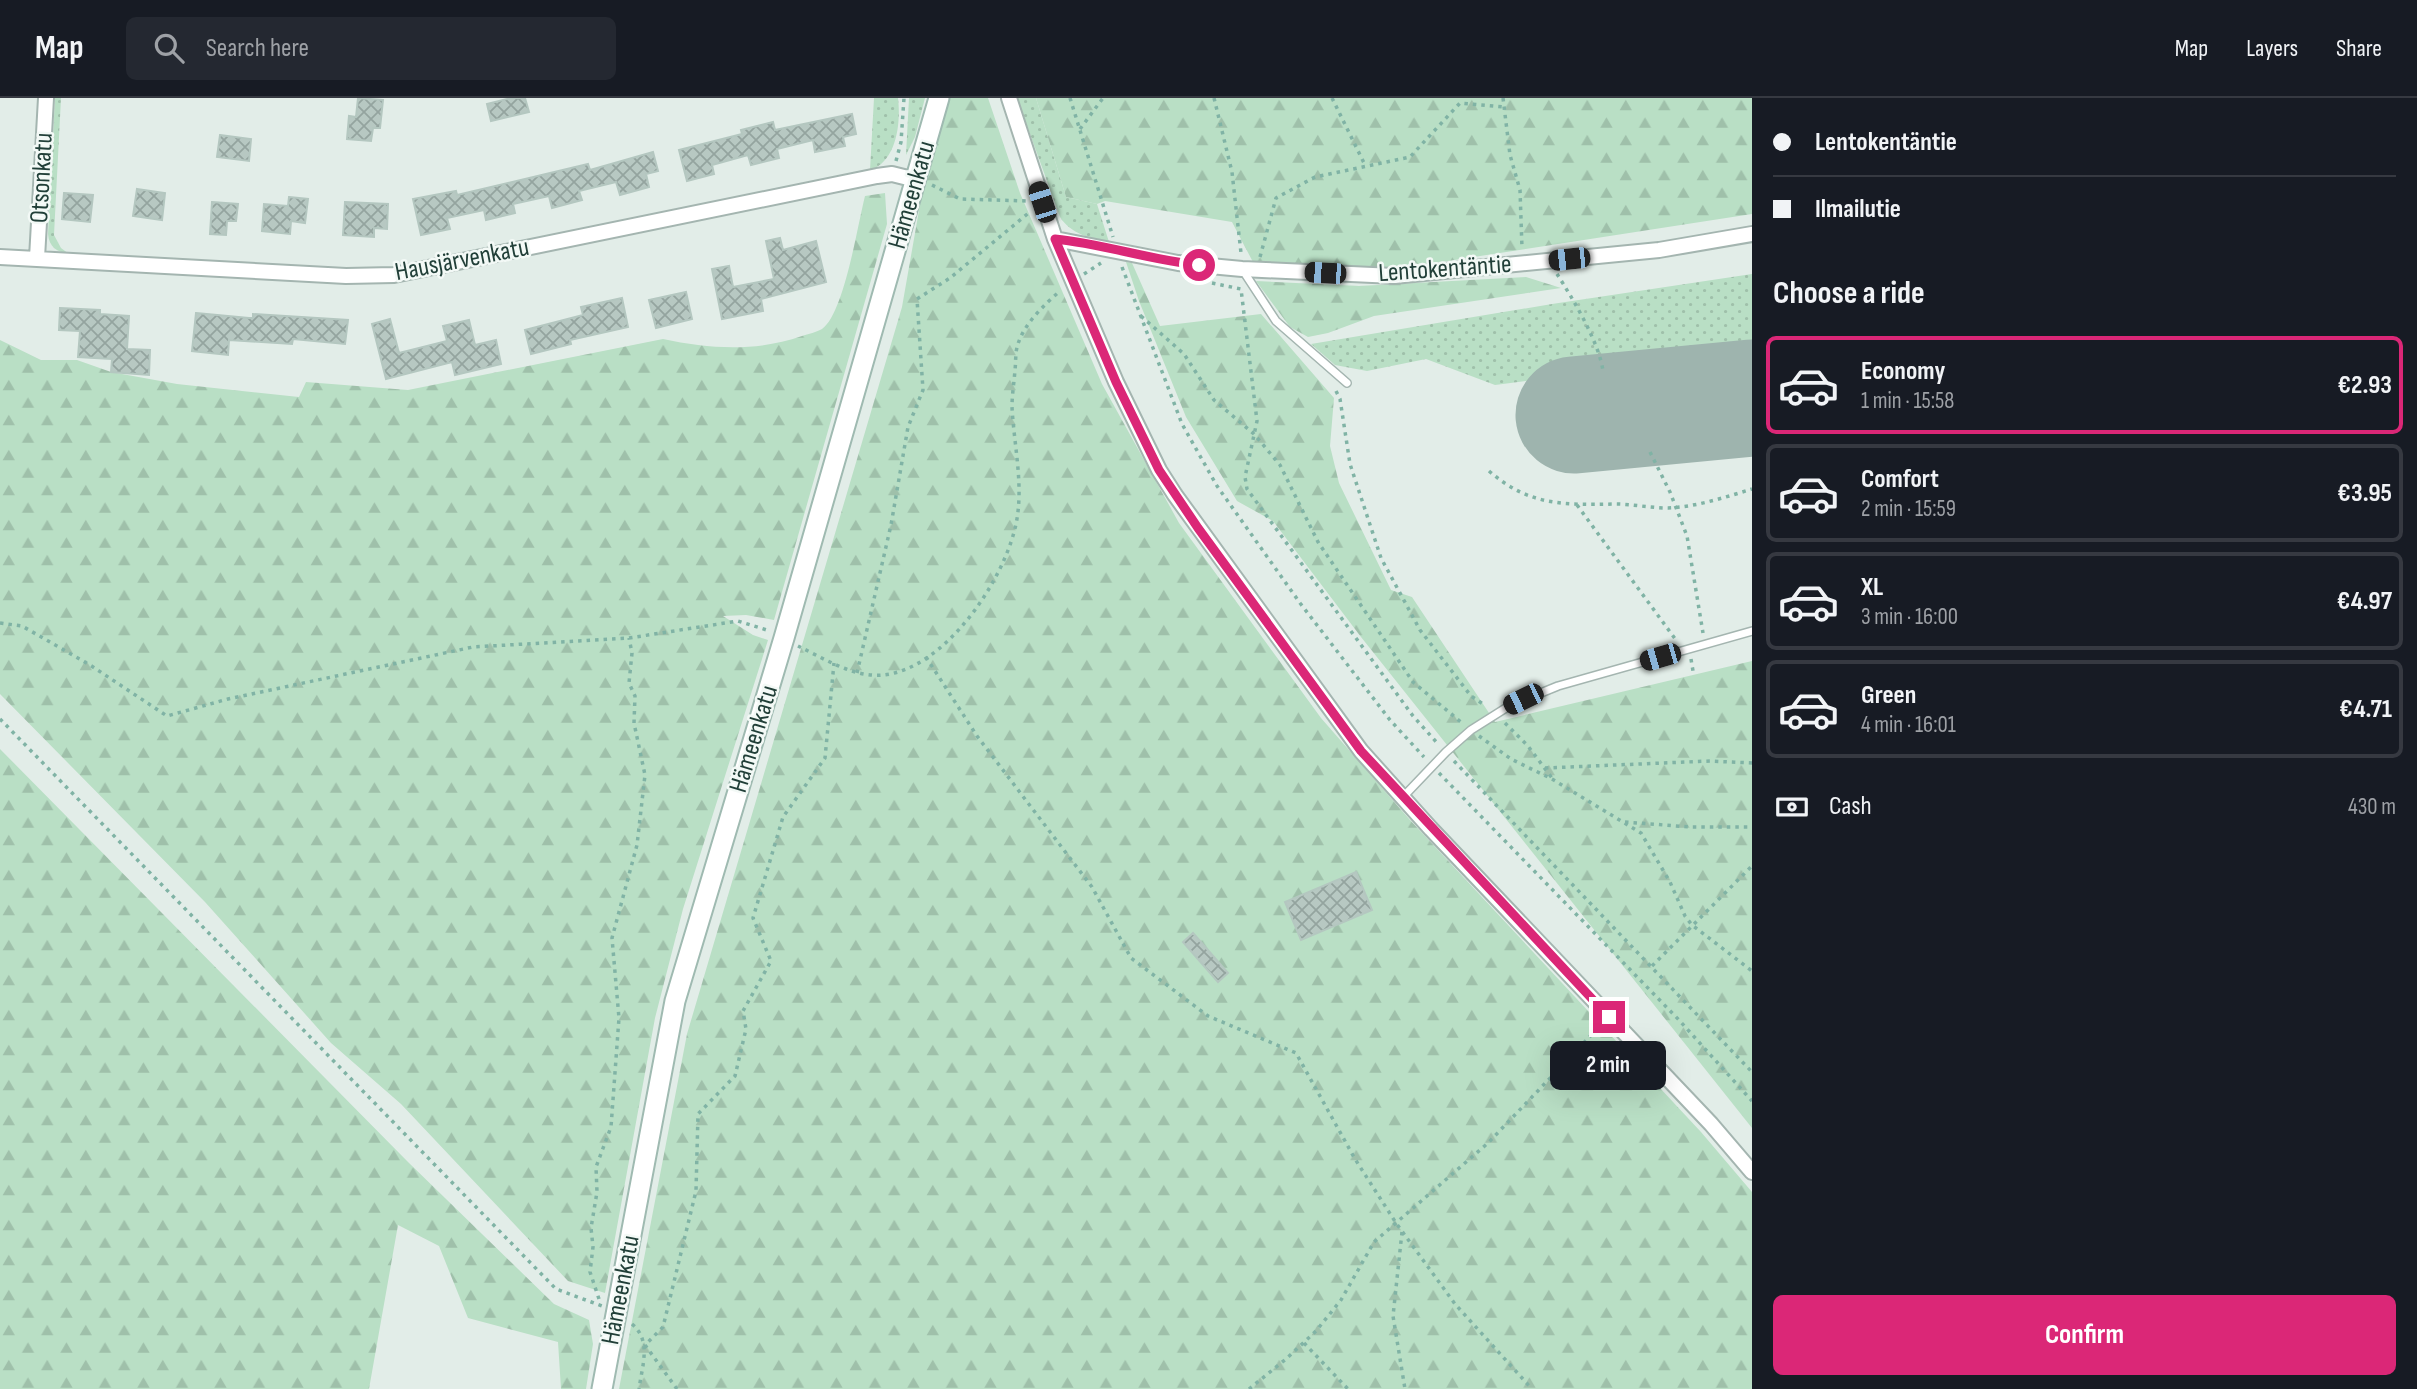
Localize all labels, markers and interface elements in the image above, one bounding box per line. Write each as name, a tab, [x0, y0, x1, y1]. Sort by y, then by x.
search box	[126, 17, 616, 80]
text: Map	[35, 28, 84, 68]
icon: search	[150, 29, 188, 67]
text: Search here	[206, 33, 309, 64]
text: Map	[2175, 34, 2208, 63]
text: Layers	[2246, 34, 2298, 63]
text: Share	[2336, 34, 2382, 63]
text: Lentokentäntie	[1815, 127, 1957, 158]
street label: Otsonkatu	[24, 132, 60, 224]
street label: Hämeenkatu	[882, 138, 942, 252]
car	[1026, 179, 1059, 225]
text: Ilmailutie	[1815, 194, 1901, 225]
street label: Hausjärvenkatu	[392, 232, 532, 288]
car	[1548, 246, 1591, 272]
route start	[1183, 249, 1215, 281]
street label: Lentokentäntie	[1377, 249, 1513, 289]
car	[1304, 261, 1347, 285]
text: Choose a ride	[1773, 274, 1925, 313]
icon: car	[1777, 354, 1840, 417]
text: Economy	[1861, 356, 1945, 387]
text: €2.93	[2337, 370, 2392, 401]
text: 1 min · 15:58	[1861, 387, 1954, 415]
icon: car	[1777, 462, 1840, 525]
text: Comfort	[1861, 464, 1939, 495]
text: €3.95	[2337, 478, 2392, 509]
text: 2 min · 15:59	[1861, 495, 1956, 523]
icon: car	[1777, 570, 1840, 633]
text: XL	[1861, 572, 1883, 603]
text: €4.97	[2337, 586, 2392, 617]
text: 3 min · 16:00	[1861, 603, 1958, 631]
car	[1637, 641, 1684, 673]
icon: car	[1777, 678, 1840, 741]
car	[1500, 680, 1547, 718]
text: Green	[1861, 680, 1916, 711]
street label: Hämeenkatu	[723, 682, 785, 796]
text: €4.71	[2339, 694, 2392, 725]
text: 4 min · 16:01	[1861, 711, 1956, 739]
icon: cash	[1773, 788, 1811, 826]
text: Cash	[1829, 791, 1872, 822]
text: 430 m	[2348, 793, 2396, 821]
route end	[1593, 1001, 1625, 1033]
callout: 2 min	[1551, 1042, 1667, 1090]
text: 2 min	[1586, 1051, 1630, 1079]
street label: Hämeenkatu	[595, 1233, 647, 1347]
button: Confirm	[1773, 1295, 2396, 1375]

